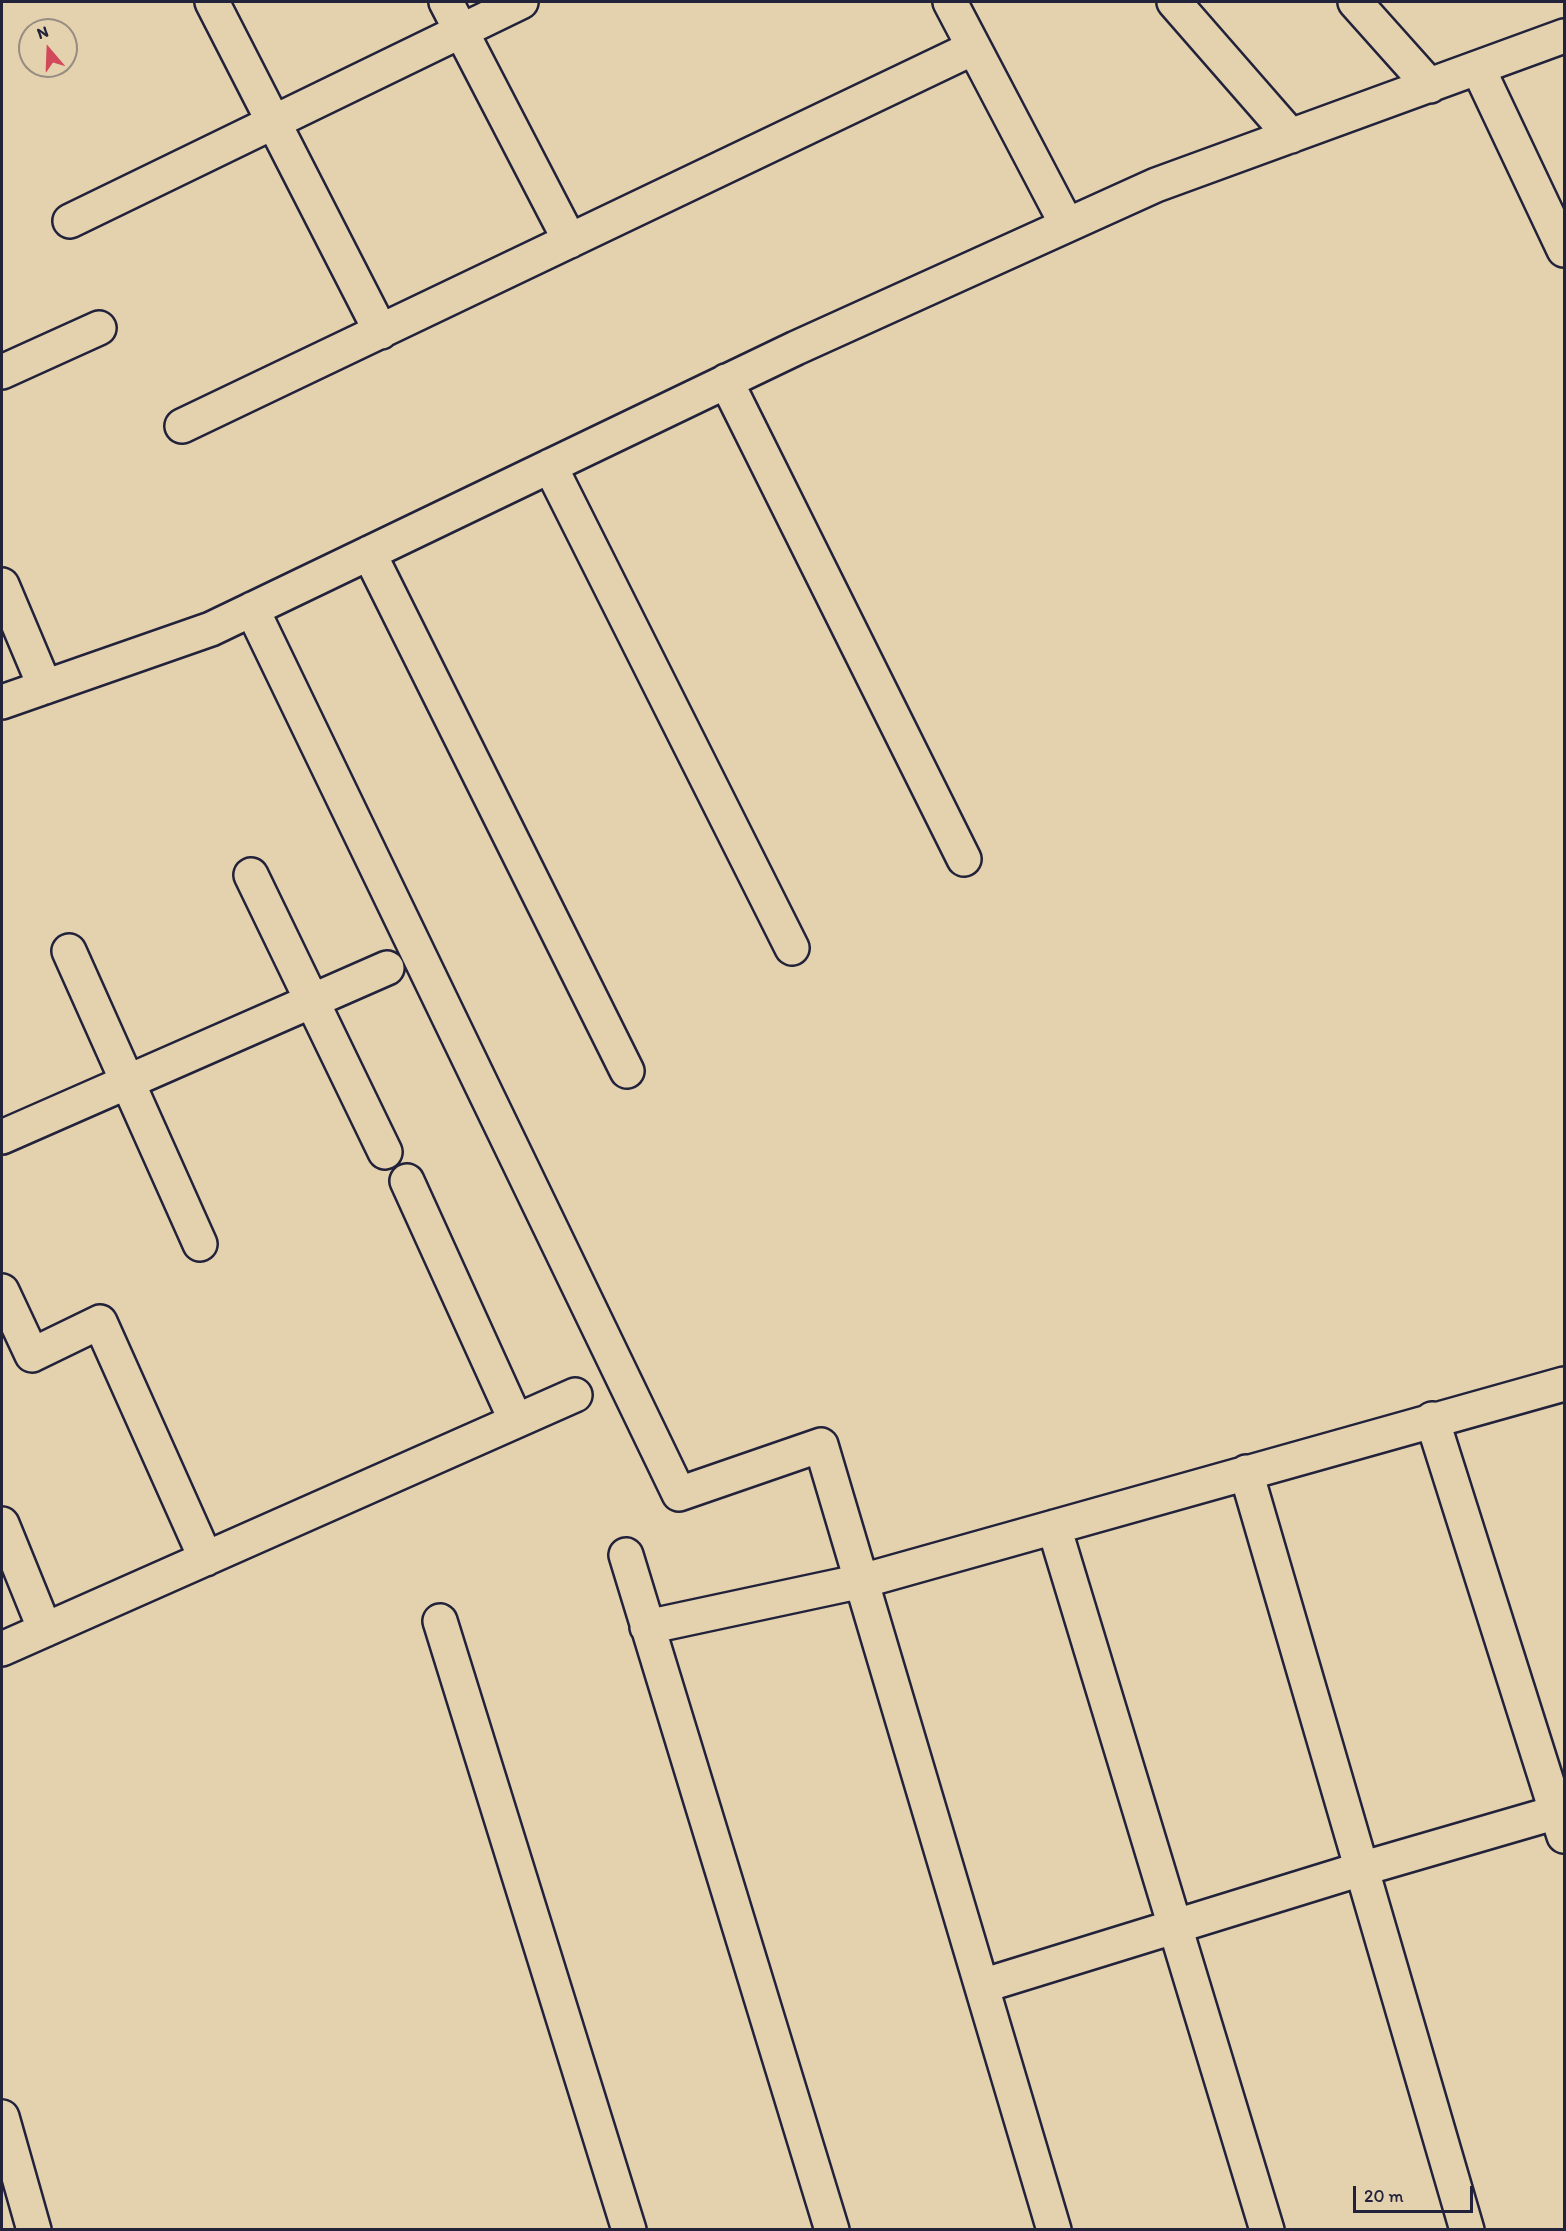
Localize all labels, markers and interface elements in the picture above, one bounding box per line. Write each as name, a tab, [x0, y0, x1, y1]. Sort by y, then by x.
north arrow	[18, 18, 78, 78]
text: N	[34, 22, 51, 43]
scale bar	[1356, 2174, 1476, 2212]
text: 20 m	[1364, 2185, 1404, 2207]

